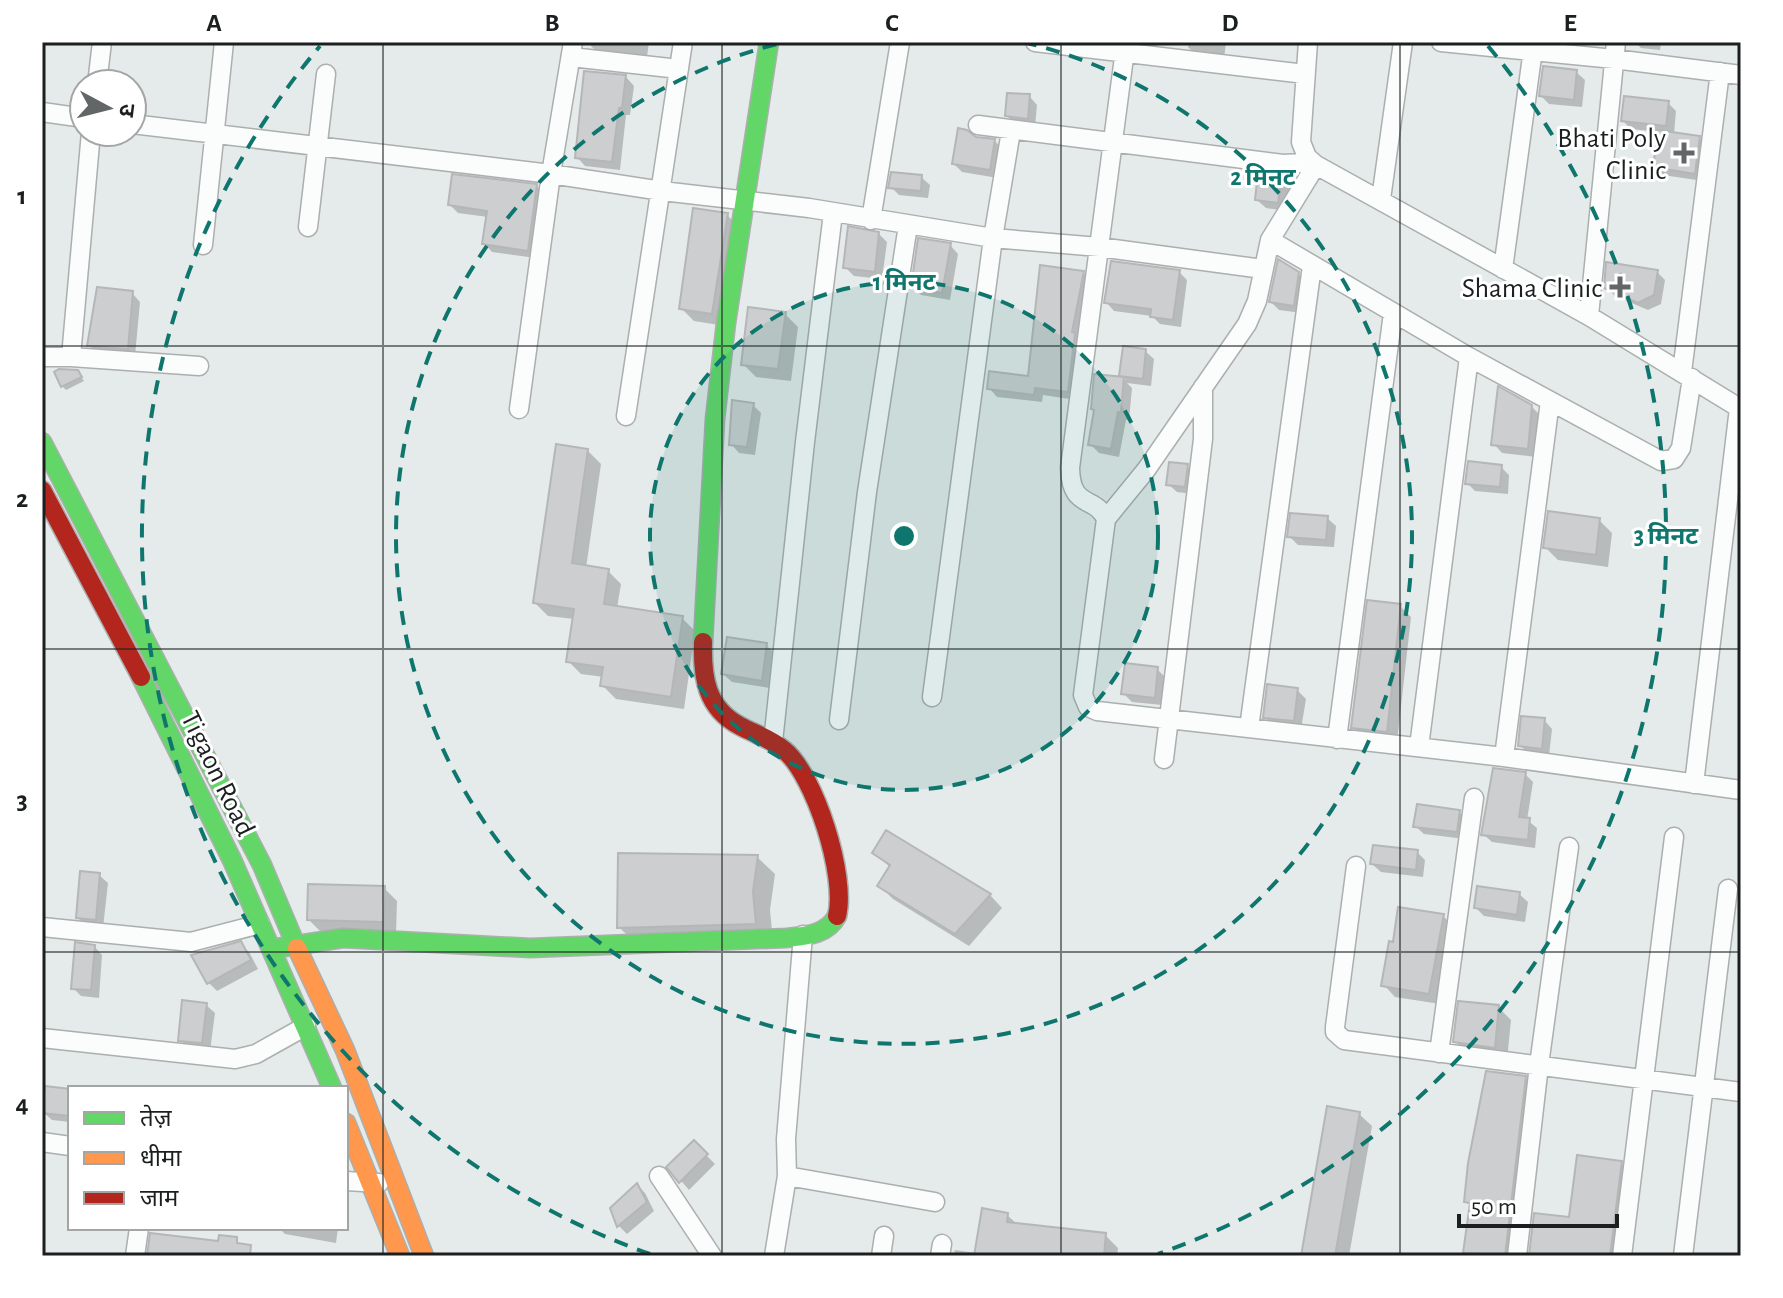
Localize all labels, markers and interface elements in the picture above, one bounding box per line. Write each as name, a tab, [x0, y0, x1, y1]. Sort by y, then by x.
text: A	[206, 10, 222, 36]
text: B	[544, 10, 560, 36]
text: C	[885, 10, 899, 36]
text: D	[1221, 10, 1239, 36]
text: E	[1563, 10, 1577, 36]
north arrow	[68, 68, 148, 148]
text: उ	[115, 103, 139, 119]
place label: Bhati Poly Clinic	[1557, 125, 1666, 185]
marker: Bhati Poly Clinic	[1673, 142, 1695, 164]
text: 2 मिनट	[1230, 163, 1297, 190]
text: 1	[17, 183, 27, 209]
text: 1 मिनट	[873, 268, 936, 295]
place label: Shama Clinic	[1462, 275, 1602, 303]
marker: Shama Clinic	[1609, 276, 1631, 298]
text: 2	[16, 486, 28, 512]
centre of rings	[890, 522, 918, 550]
text: 3 मिनट	[1634, 522, 1699, 549]
street label: Tigaon Road	[175, 707, 259, 841]
text: 3	[16, 788, 28, 814]
legend	[68, 1086, 348, 1230]
text: 4	[15, 1091, 29, 1117]
text: तेज़	[140, 1104, 173, 1131]
text: धीमा	[140, 1144, 182, 1171]
scale bar	[1459, 1178, 1617, 1228]
text: जाम	[140, 1187, 179, 1211]
text: 50 m	[1471, 1195, 1517, 1219]

